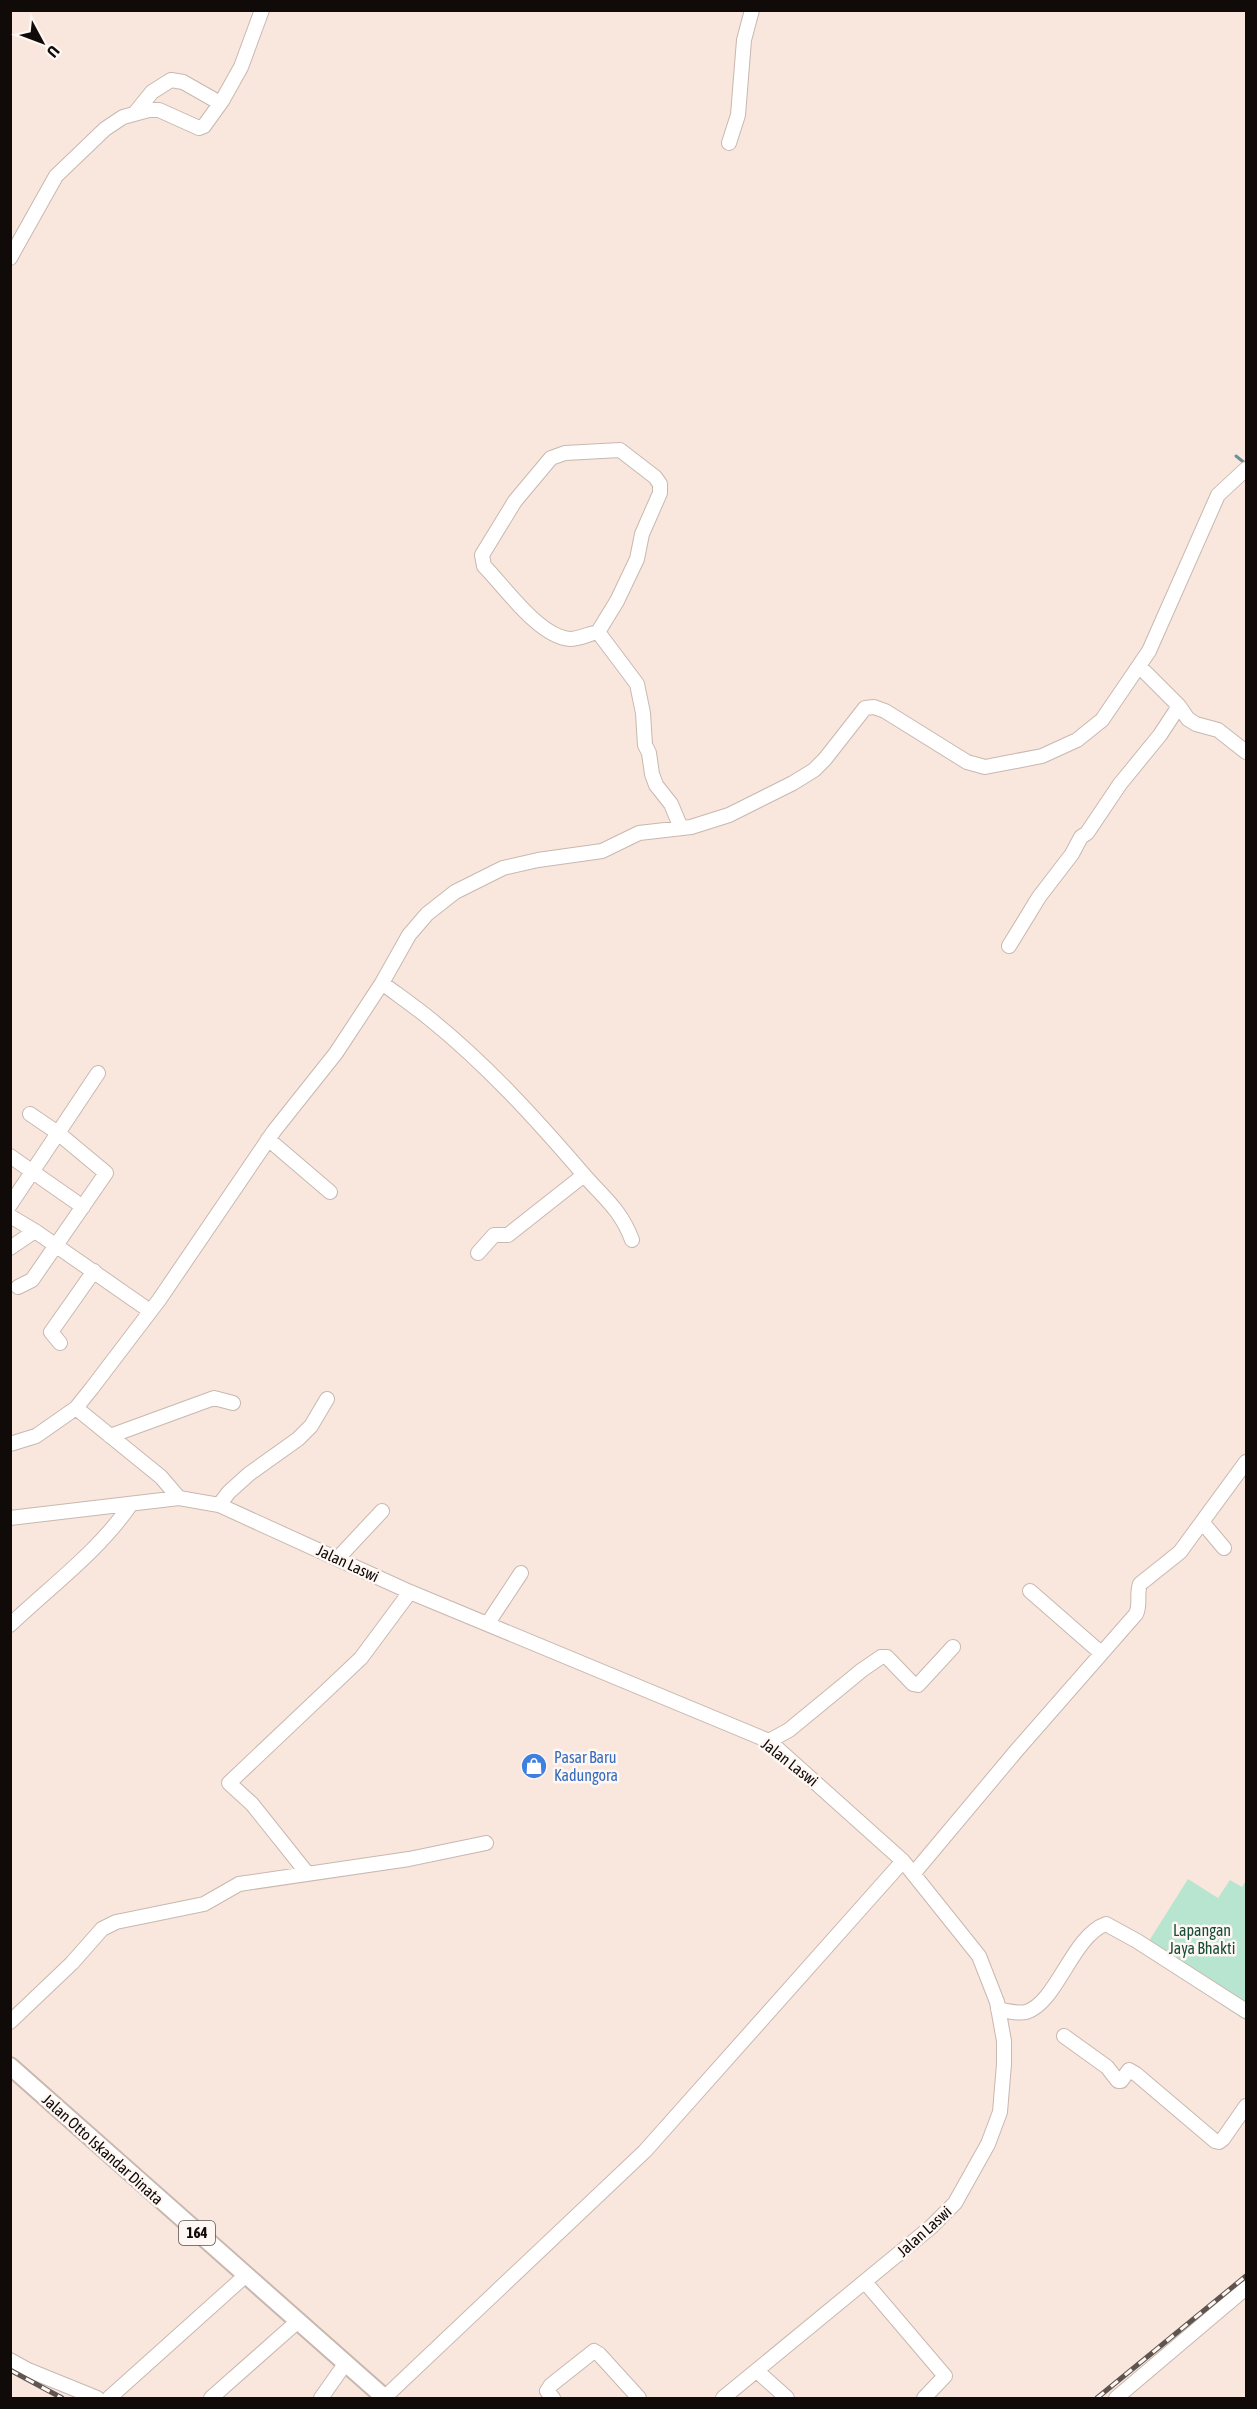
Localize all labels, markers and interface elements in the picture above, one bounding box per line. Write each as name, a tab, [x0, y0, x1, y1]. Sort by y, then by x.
north arrow	[12, 12, 72, 72]
text: U	[43, 42, 63, 61]
street label: Jalan Laswi	[314, 1541, 382, 1585]
street label: Jalan Laswi	[758, 1734, 822, 1790]
place label: Pasar Baru Kadungora	[554, 1748, 618, 1785]
shop icon: Pasar Baru Kadungora	[519, 1751, 549, 1781]
park label: Lapangan Jaya Bhakti	[1169, 1921, 1235, 1958]
street label: Jalan Otto Iskandar Dinata	[39, 2090, 167, 2208]
street label: Jalan Laswi	[893, 2202, 955, 2260]
road number: 164	[179, 2221, 215, 2245]

